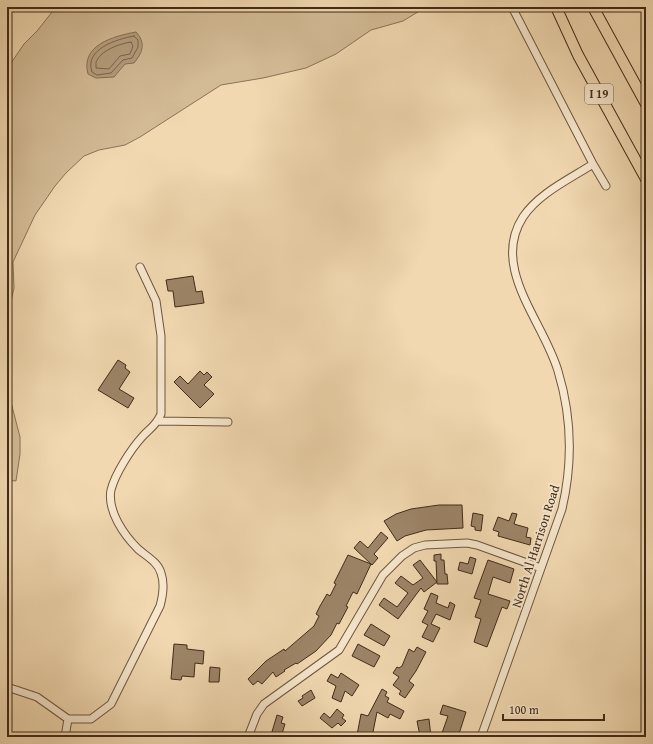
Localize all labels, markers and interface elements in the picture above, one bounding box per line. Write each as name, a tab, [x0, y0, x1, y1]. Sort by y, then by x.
road number: I 19	[585, 84, 613, 104]
street label: North Al Harrison Road	[507, 482, 564, 610]
scale bar	[503, 696, 604, 722]
text: 100 m	[509, 701, 539, 718]

